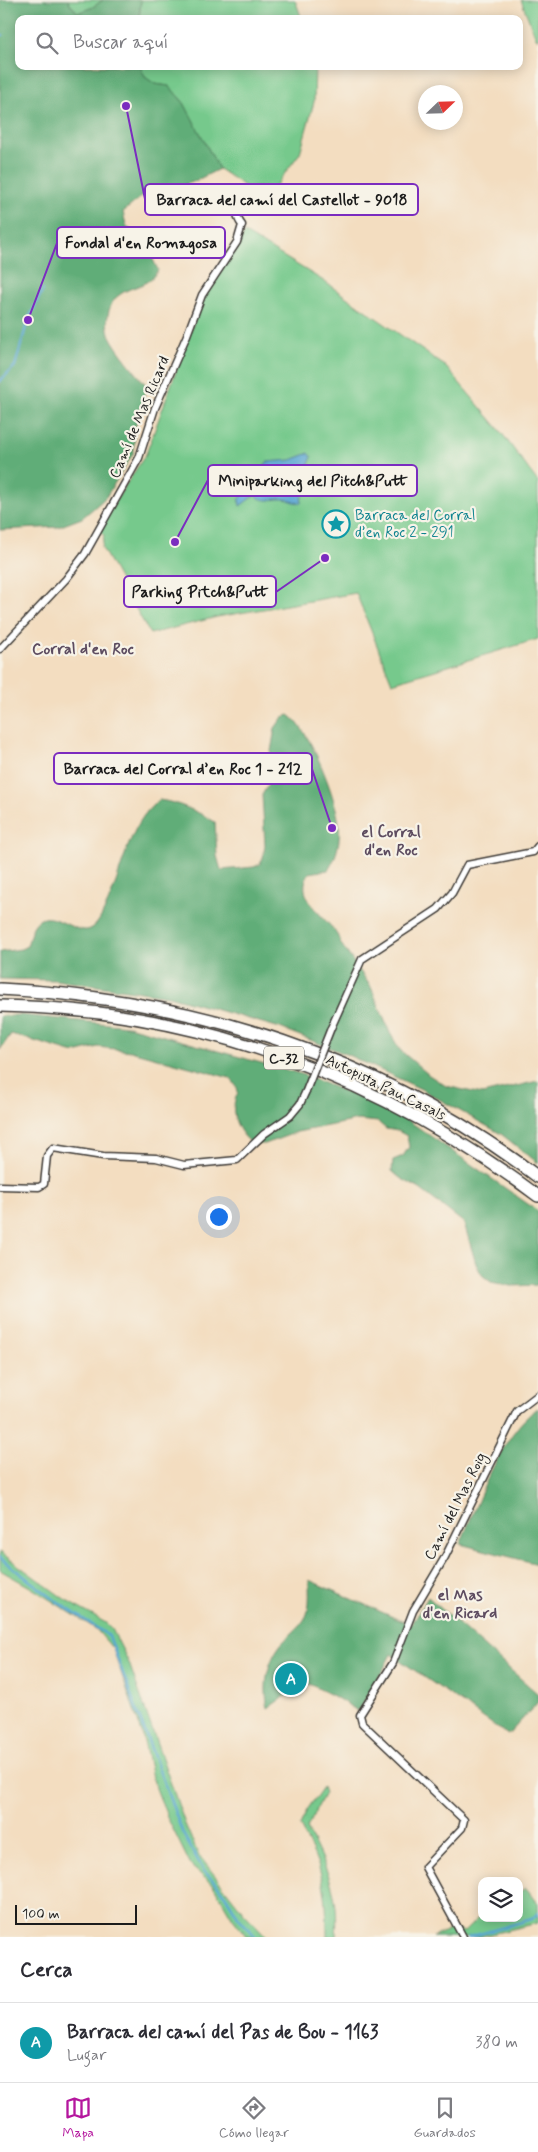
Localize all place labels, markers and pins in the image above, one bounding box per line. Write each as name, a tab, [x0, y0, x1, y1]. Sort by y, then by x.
callout: Barraca del camí del Castellot - 9018	[145, 184, 418, 215]
callout: Fondal d'en Romagosa	[57, 227, 225, 258]
callout: Miniparking del Pitch&Putt	[208, 465, 417, 496]
place label: Barraca del Corral d’en Roc 2 - 291	[355, 506, 476, 543]
place icon: Barraca del Corral d’en Roc 2 - 291	[321, 509, 351, 539]
callout: Parking Pitch&Putt	[124, 576, 276, 607]
callout: Barraca del Corral d’en Roc 1 - 212	[54, 753, 312, 784]
pin: A	[275, 1660, 307, 1698]

